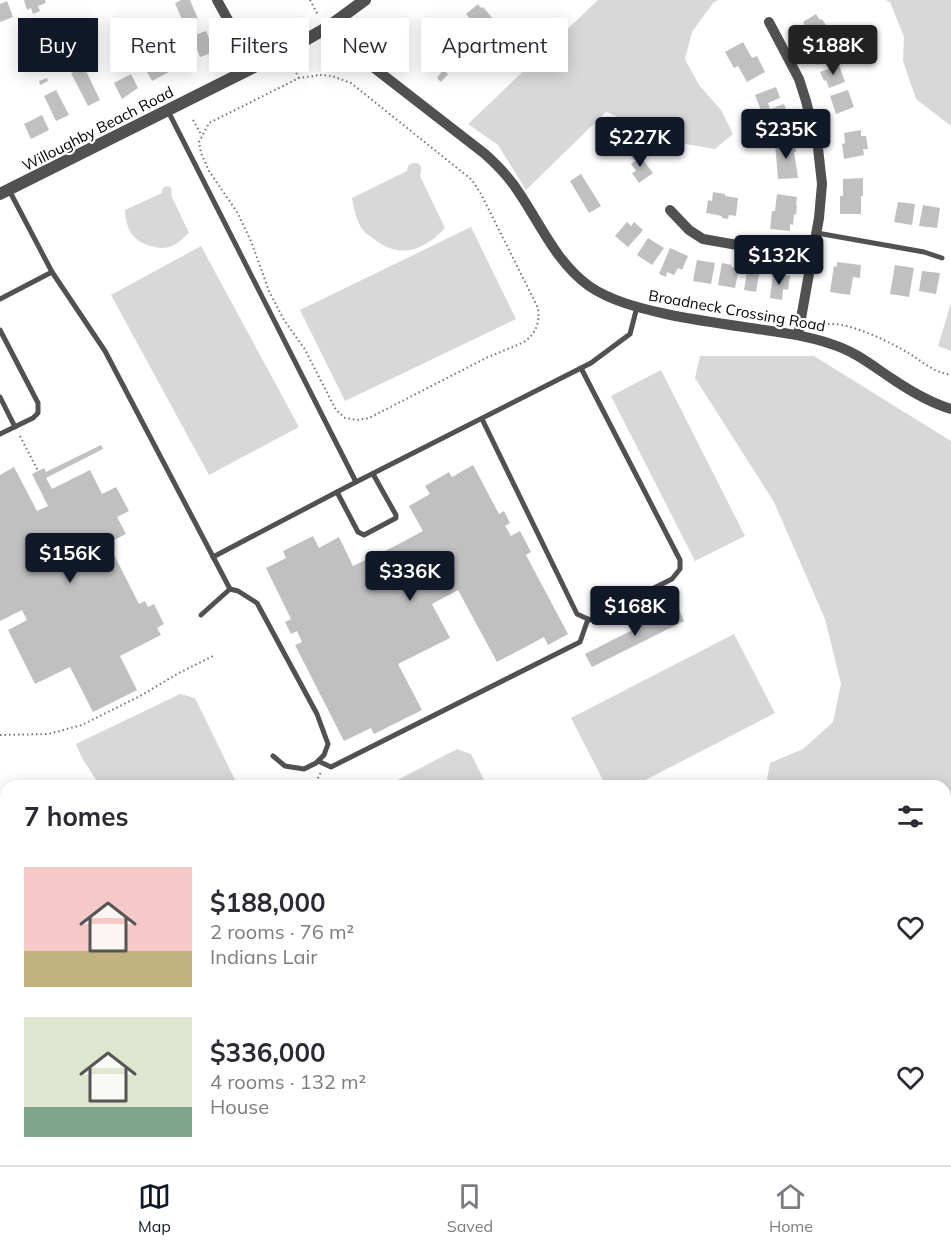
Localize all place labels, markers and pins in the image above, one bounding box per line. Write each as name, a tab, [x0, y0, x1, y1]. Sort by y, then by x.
pin: $188K	[791, 25, 875, 76]
pin: $235K	[744, 109, 828, 160]
pin: $227K	[598, 117, 682, 168]
pin: $132K	[737, 235, 821, 286]
pin: $156K	[28, 533, 112, 584]
pin: $336K	[368, 551, 452, 602]
pin: $168K	[593, 586, 677, 637]

